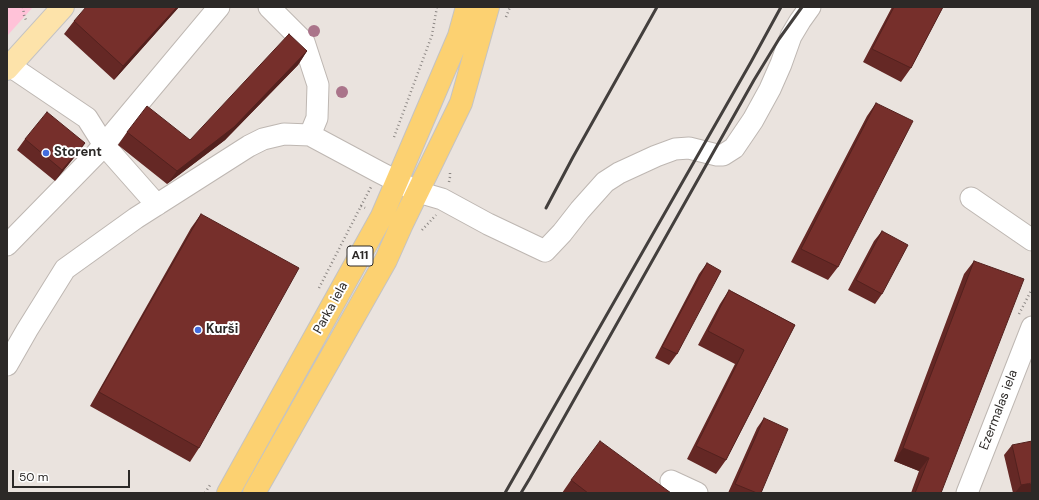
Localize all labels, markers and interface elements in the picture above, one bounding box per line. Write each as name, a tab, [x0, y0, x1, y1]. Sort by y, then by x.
place label: Storent	[54, 145, 102, 161]
marker: Storent	[41, 148, 51, 158]
road number: A11	[347, 246, 373, 266]
street label: Parka iela	[310, 279, 352, 337]
place label: Kurši	[206, 322, 238, 338]
marker: Kurši	[193, 325, 203, 335]
street label: Ezermalas iela	[977, 368, 1021, 452]
scale bar	[14, 462, 132, 488]
text: 50 m	[19, 469, 48, 485]

